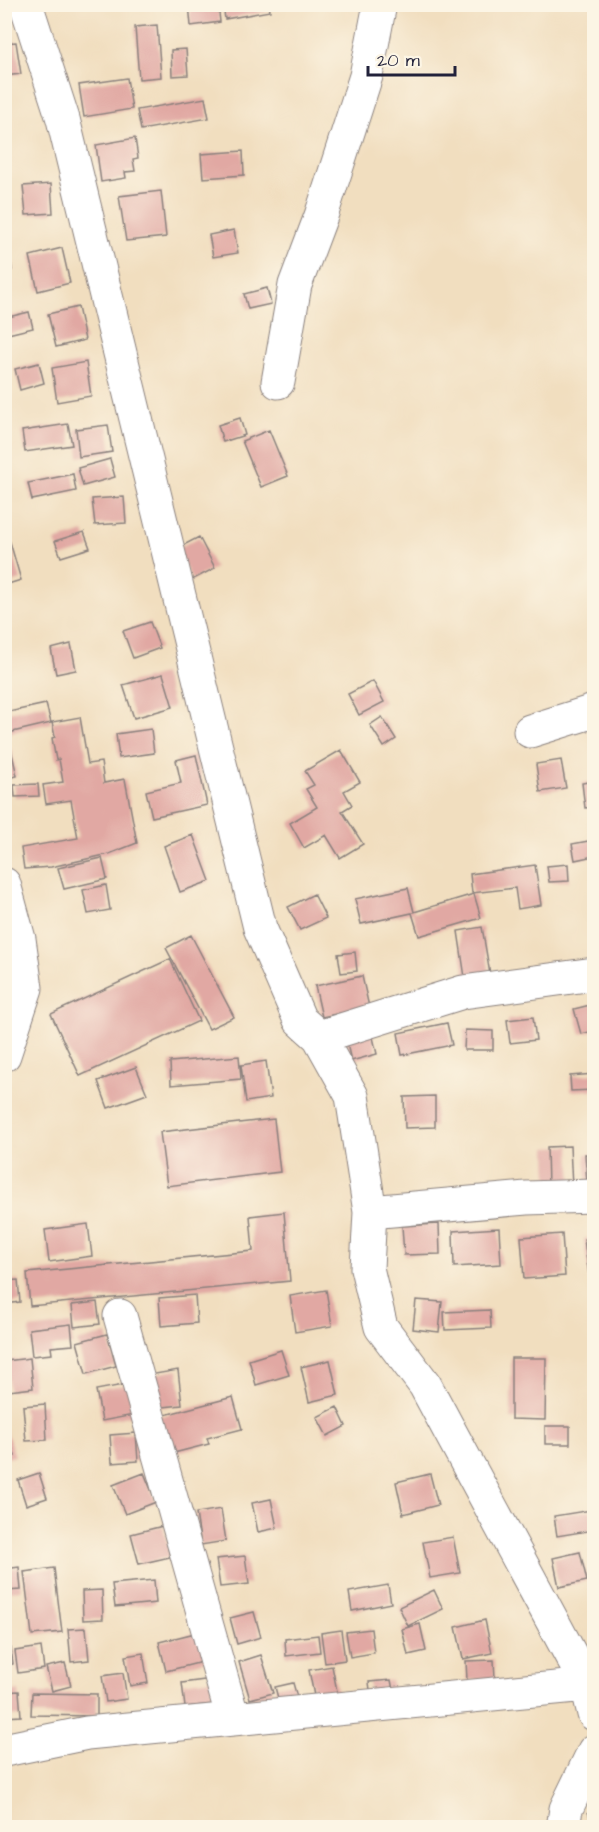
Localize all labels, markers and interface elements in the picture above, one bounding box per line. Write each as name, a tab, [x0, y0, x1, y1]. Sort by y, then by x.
scale bar	[368, 39, 455, 77]
text: 20 m	[377, 48, 420, 73]

